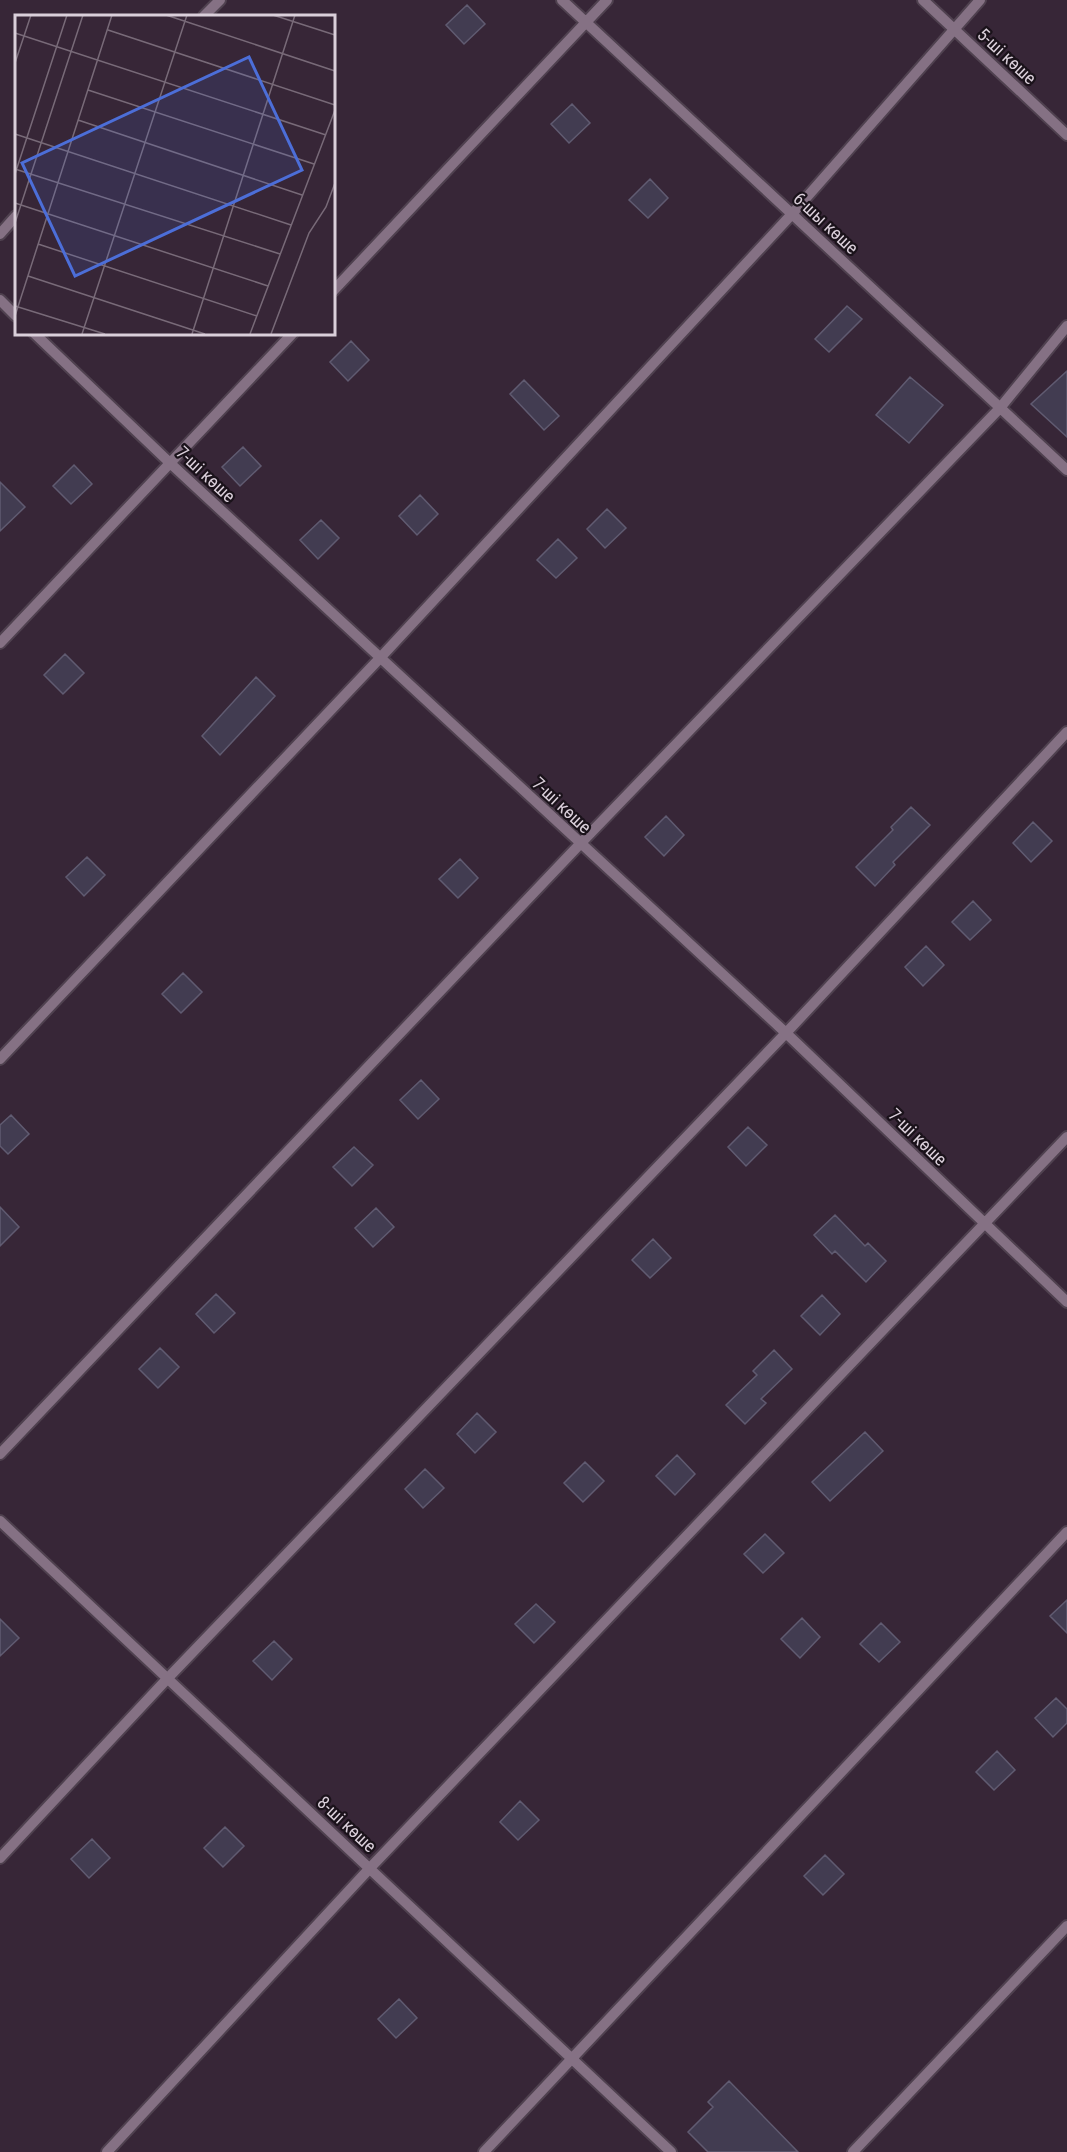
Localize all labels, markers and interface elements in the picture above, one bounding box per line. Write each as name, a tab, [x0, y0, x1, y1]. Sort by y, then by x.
inset map	[15, 15, 334, 334]
street label: 5-ші көше	[973, 23, 1041, 89]
street label: 6-шы көше	[789, 188, 863, 258]
street label: 7-ші көше	[172, 441, 240, 507]
street label: 7-ші көше	[528, 772, 596, 838]
street label: 7-ші көше	[884, 1104, 952, 1170]
street label: 8-ші көше	[313, 1791, 381, 1857]

